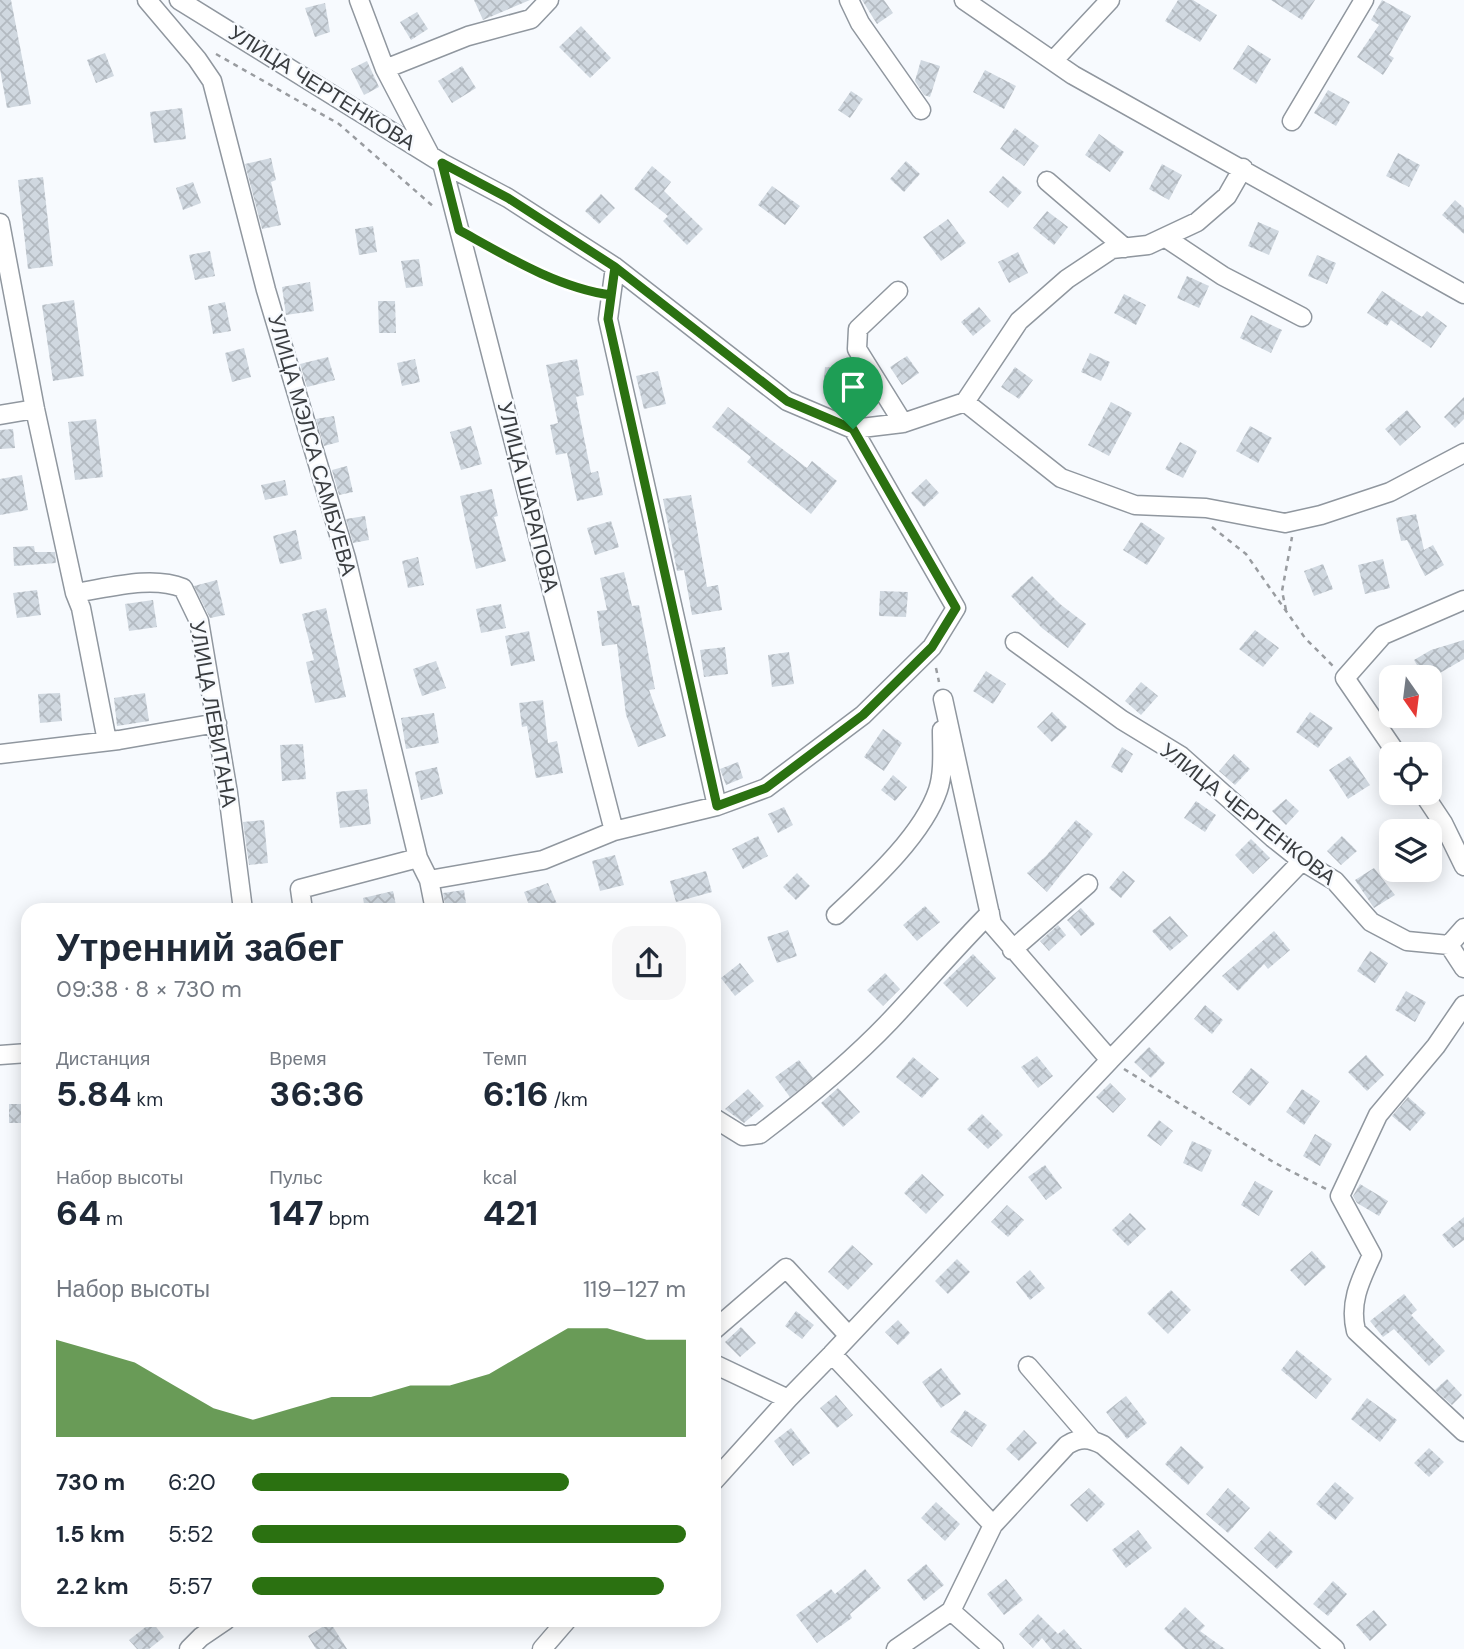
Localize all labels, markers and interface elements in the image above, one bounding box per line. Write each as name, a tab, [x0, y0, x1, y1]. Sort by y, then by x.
street label: УЛИЦА ЧЕРТЕНКОВА	[223, 19, 421, 157]
street label: УЛИЦА МЭЛСА САМБУЕВА	[261, 311, 363, 579]
pin	[823, 357, 883, 429]
icon: arrive	[834, 368, 872, 406]
street label: УЛИЦА ШАРАПОВА	[491, 399, 565, 595]
street label: УЛИЦА ЛЕВИТАНА	[183, 619, 243, 809]
north arrow	[1379, 665, 1442, 728]
map controls	[1379, 665, 1442, 882]
street label: УЛИЦА ЧЕРТЕНКОВА	[1155, 737, 1341, 891]
button: locate	[1379, 742, 1442, 805]
button: layers	[1379, 819, 1442, 882]
text: Утренний забег	[56, 923, 344, 973]
button: share	[612, 926, 686, 1000]
text: 09:38 · 8 × 730 m	[56, 974, 242, 1004]
text: Дистанция	[56, 1046, 150, 1071]
text: Время	[269, 1046, 327, 1071]
text: Темп	[483, 1046, 527, 1071]
text: 5.84	[56, 1071, 132, 1117]
text: 36:36	[269, 1071, 365, 1117]
text: 6:16	[483, 1071, 549, 1117]
text: km	[132, 1087, 163, 1112]
text: /km	[549, 1087, 588, 1112]
text: Набор высоты	[56, 1165, 183, 1190]
text: Пульс	[269, 1165, 323, 1190]
text: kcal	[483, 1165, 517, 1190]
text: 64	[56, 1190, 101, 1236]
text: 147	[269, 1190, 324, 1236]
text: 421	[483, 1190, 538, 1236]
text: m	[101, 1206, 123, 1231]
text: bpm	[324, 1206, 369, 1231]
text: Набор высоты	[56, 1274, 210, 1304]
text: 119–127 m	[583, 1274, 686, 1304]
text: 730 m	[56, 1467, 125, 1497]
text: 6:20	[168, 1467, 216, 1497]
text: 1.5 km	[56, 1519, 125, 1549]
text: 5:52	[168, 1519, 214, 1549]
text: 2.2 km	[56, 1571, 129, 1601]
text: 5:57	[168, 1571, 213, 1601]

